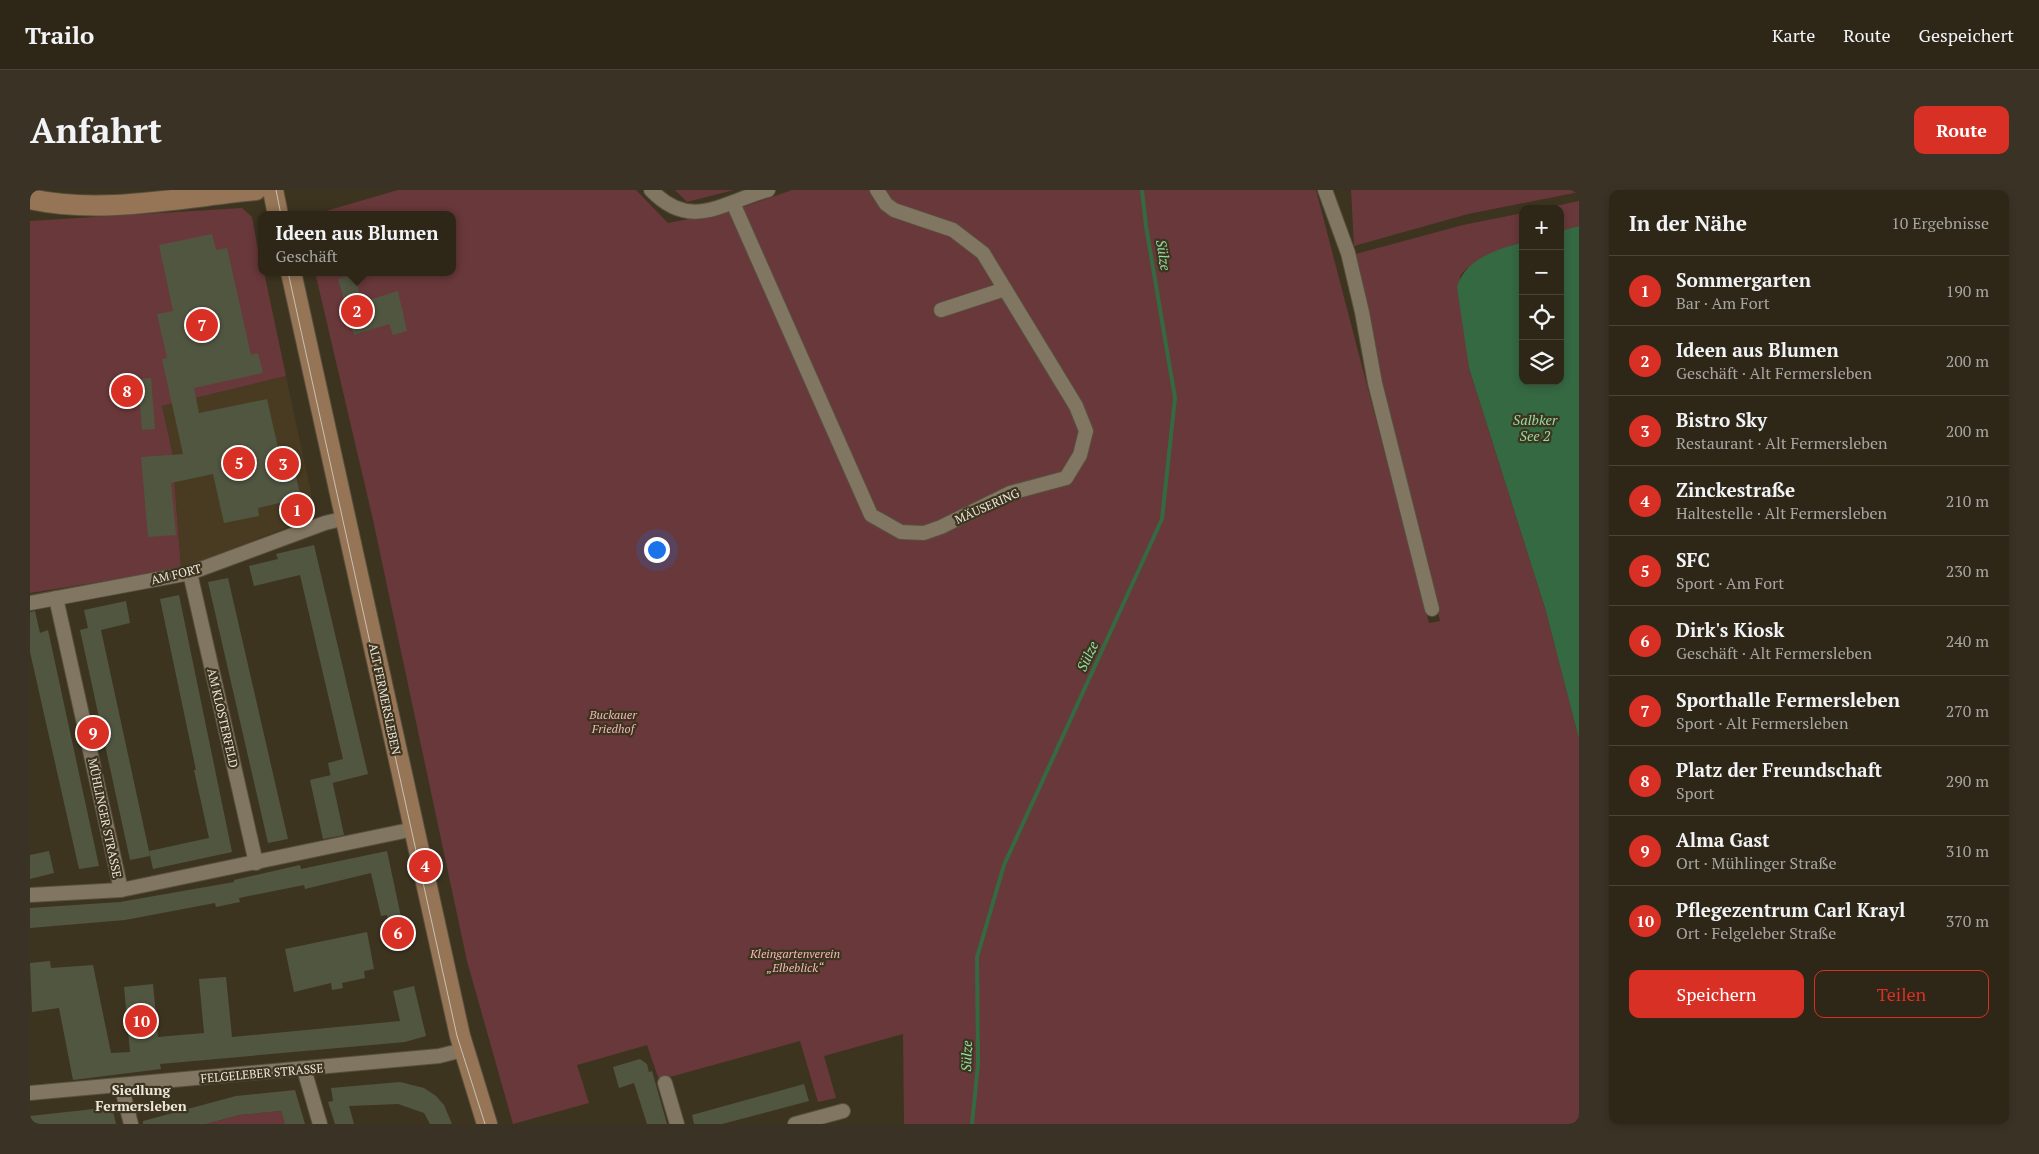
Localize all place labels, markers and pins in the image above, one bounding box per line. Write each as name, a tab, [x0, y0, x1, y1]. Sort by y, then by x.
pin: 2	[341, 292, 373, 330]
pin: 7	[186, 306, 218, 344]
pin: 8	[111, 372, 143, 410]
pin: 5	[223, 444, 255, 482]
pin: 3	[267, 445, 299, 483]
pin: 1	[281, 491, 313, 529]
pin: 9	[77, 714, 109, 752]
pin: 4	[409, 847, 441, 885]
pin: 6	[382, 914, 414, 952]
pin: 10	[125, 1002, 157, 1040]

